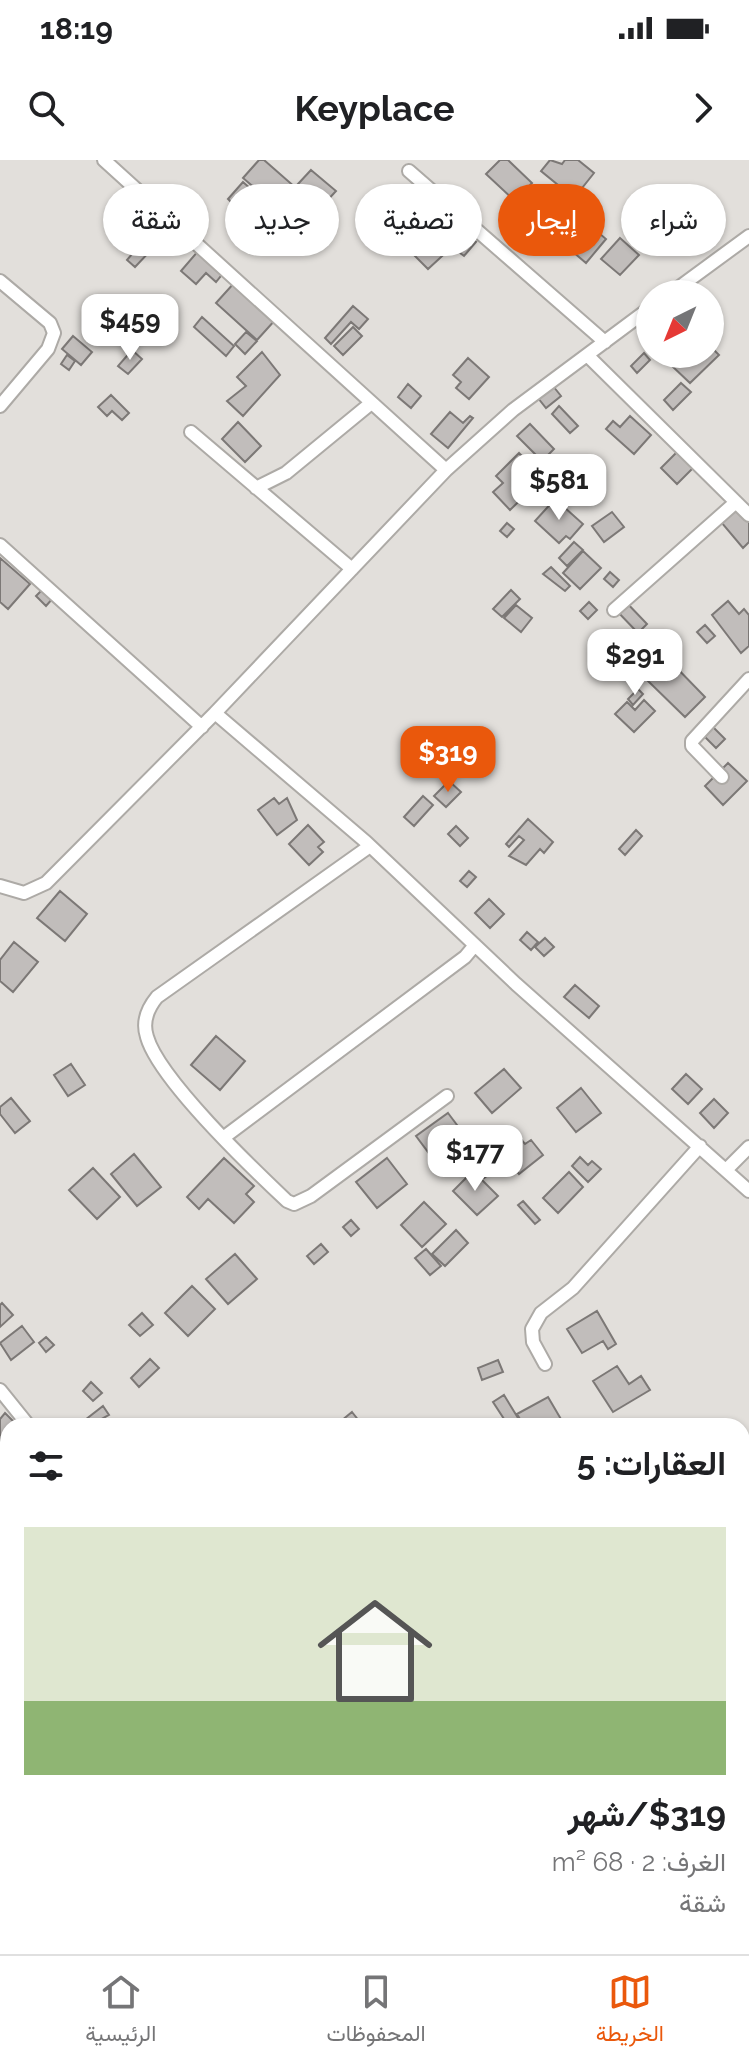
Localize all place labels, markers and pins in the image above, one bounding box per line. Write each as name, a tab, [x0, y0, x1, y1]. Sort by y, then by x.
pin: $459	[83, 294, 177, 362]
pin: $581	[512, 454, 606, 522]
pin: $291	[588, 629, 682, 697]
pin: $319	[401, 726, 495, 794]
pin: $177	[428, 1125, 522, 1193]

